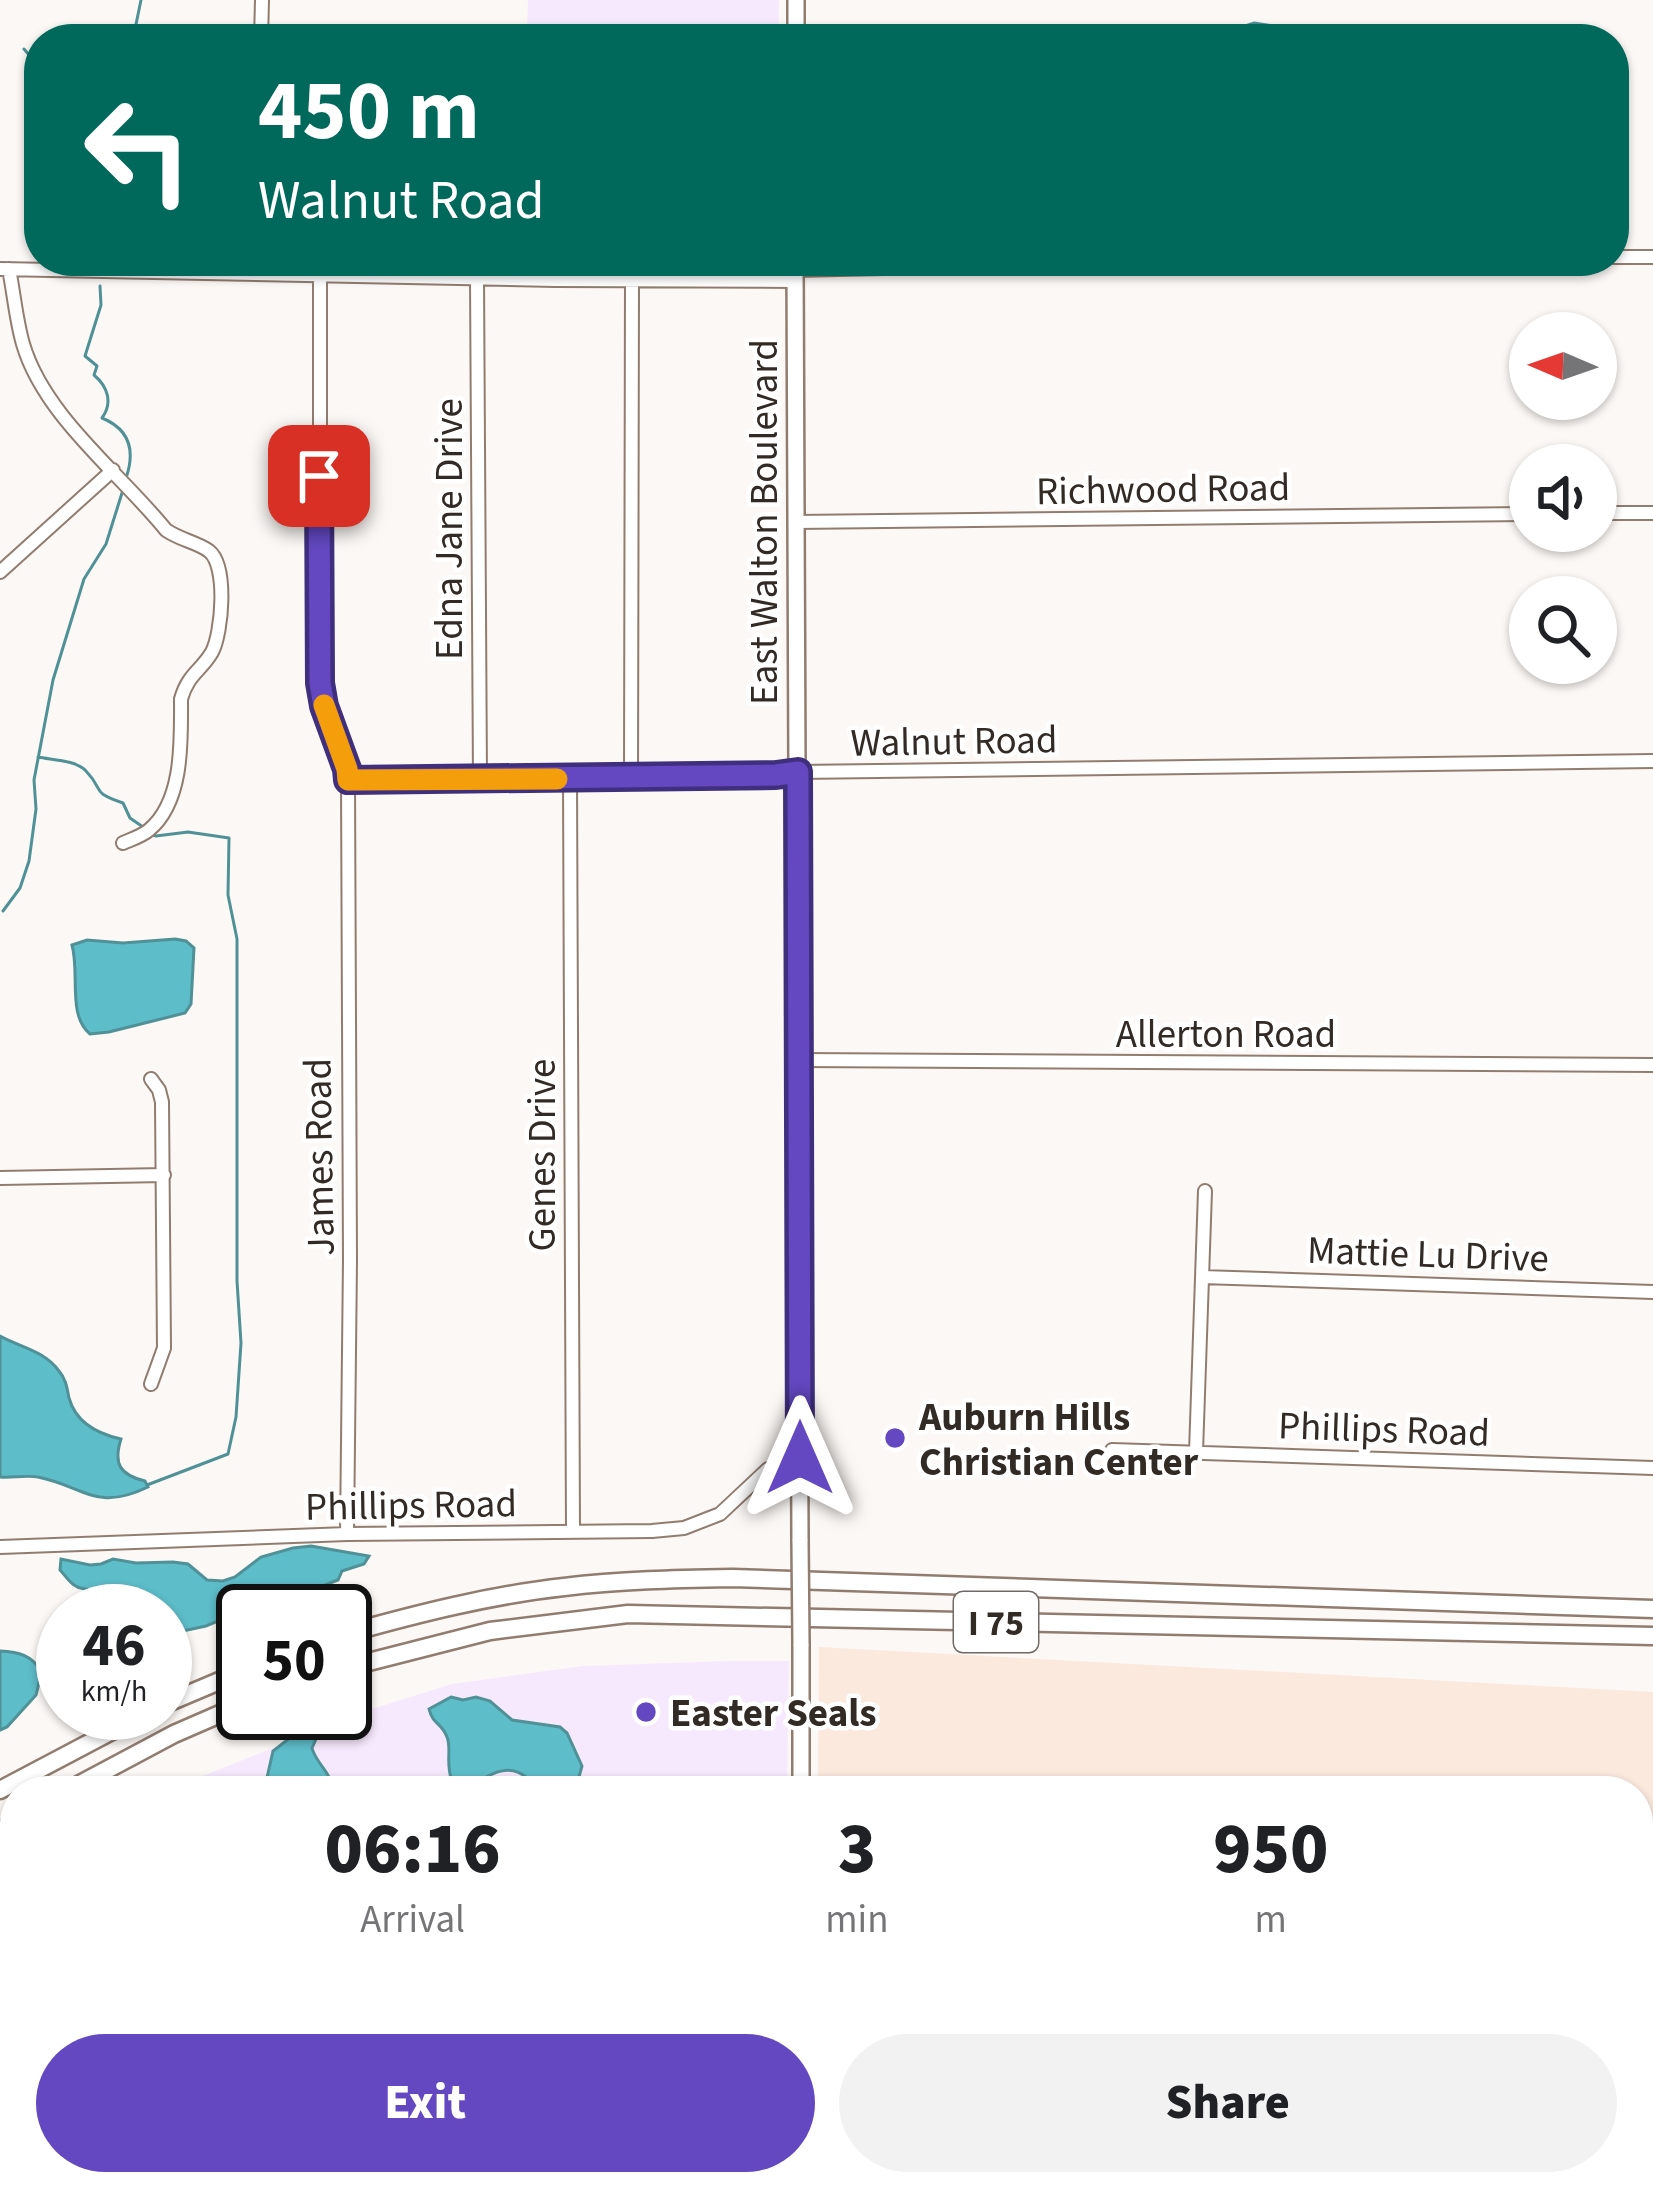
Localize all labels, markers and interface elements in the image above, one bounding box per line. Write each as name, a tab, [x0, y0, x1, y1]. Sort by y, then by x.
text: 450 m	[258, 52, 480, 172]
icon: left	[60, 72, 216, 228]
text: Walnut Road	[258, 163, 544, 240]
north arrow	[1509, 312, 1617, 420]
map controls	[1509, 312, 1617, 684]
street label: East Walton Boulevard	[737, 339, 793, 705]
street label: Edna Jane Drive	[422, 398, 478, 660]
pin	[268, 425, 370, 527]
icon: arrive	[286, 443, 352, 509]
button: sound	[1509, 444, 1617, 552]
street label: Richwood Road	[1036, 460, 1291, 520]
button: search	[1509, 576, 1617, 684]
street label: Walnut Road	[850, 712, 1058, 772]
street label: Allerton Road	[1116, 1007, 1336, 1063]
street label: James Road	[290, 1058, 350, 1256]
street label: Genes Drive	[515, 1059, 571, 1251]
street label: Mattie Lu Drive	[1306, 1223, 1550, 1287]
place label: Auburn Hills Christian Center	[918, 1390, 1199, 1491]
position arrow	[737, 1395, 863, 1521]
street label: Phillips Road	[1277, 1398, 1491, 1462]
marker: Auburn Hills Christian Center	[882, 1425, 908, 1451]
street label: Phillips Road	[305, 1476, 517, 1536]
speed limit sign: 50	[216, 1584, 372, 1740]
road number: I 75	[954, 1592, 1038, 1652]
text: 46	[82, 1604, 146, 1689]
text: km/h	[81, 1670, 147, 1713]
place label: Easter Seals	[670, 1686, 877, 1742]
marker: Easter Seals	[633, 1699, 659, 1725]
text: 06:16	[325, 1798, 501, 1901]
text: 3	[838, 1798, 876, 1901]
text: 950	[1213, 1798, 1328, 1901]
text: Arrival	[360, 1892, 465, 1948]
text: min	[825, 1892, 889, 1948]
text: m	[1255, 1892, 1287, 1948]
button: Exit	[36, 2034, 815, 2172]
button: Share	[839, 2034, 1617, 2172]

